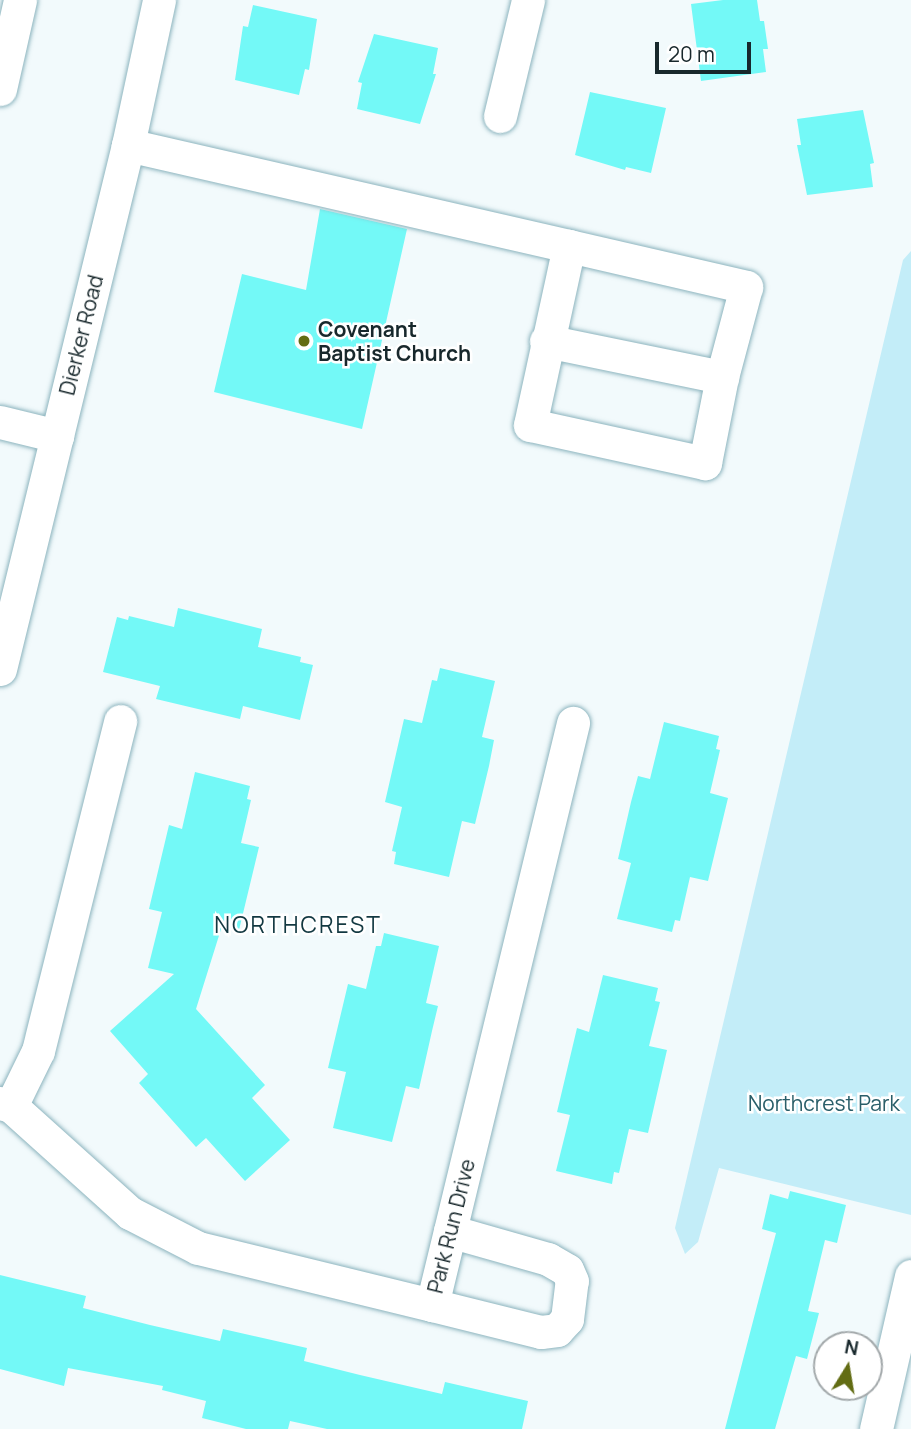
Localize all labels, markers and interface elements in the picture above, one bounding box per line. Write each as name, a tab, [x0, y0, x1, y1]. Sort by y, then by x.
scale bar	[659, 28, 755, 72]
text: 20 m	[668, 40, 715, 68]
street label: Dierker Road	[54, 272, 108, 398]
place label: Covenant Baptist Church	[318, 316, 471, 366]
marker: Covenant Baptist Church	[296, 333, 312, 349]
district label: NORTHCREST	[215, 910, 381, 938]
park label: Northcrest Park	[748, 1090, 900, 1116]
street label: Park Run Drive	[422, 1156, 480, 1296]
north arrow	[813, 1331, 883, 1401]
text: N	[842, 1333, 861, 1361]

